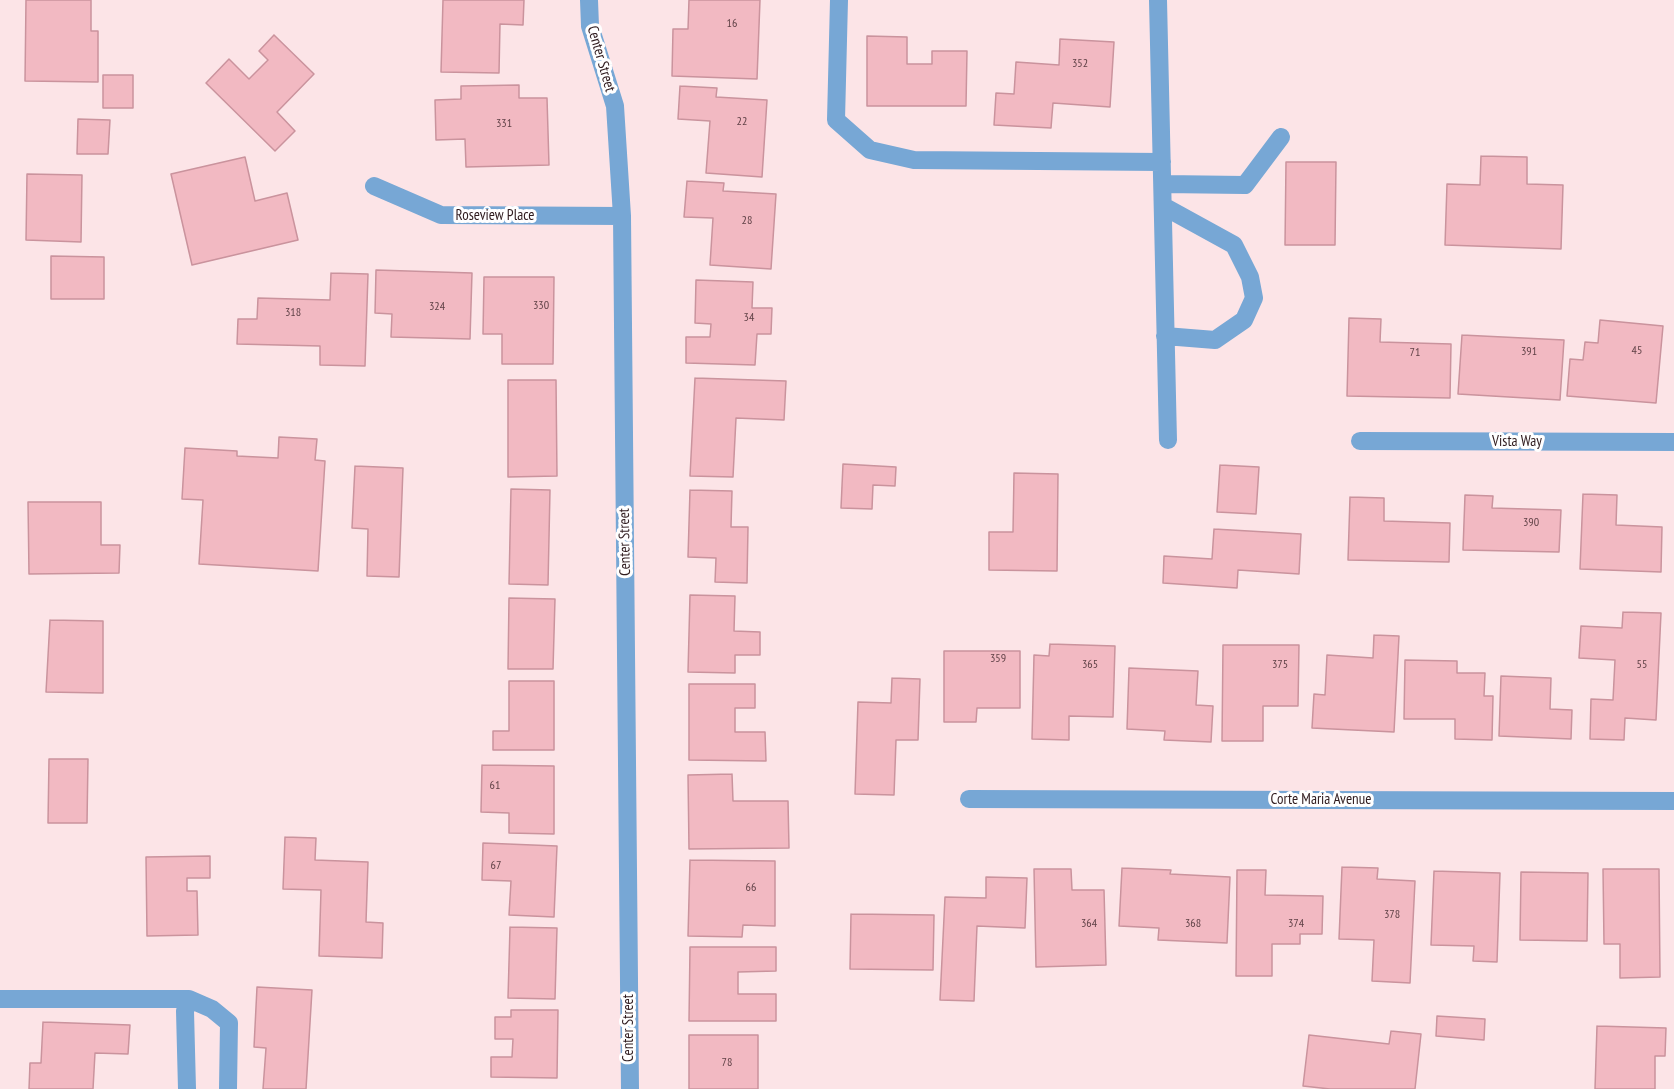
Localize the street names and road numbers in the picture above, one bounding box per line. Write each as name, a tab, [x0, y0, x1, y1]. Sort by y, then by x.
street label: Center Street	[583, 24, 619, 94]
street label: Roseview Place	[456, 207, 534, 225]
street label: Vista Way	[1492, 433, 1542, 451]
street label: Center Street	[615, 508, 635, 576]
street label: Corte Maria Avenue	[1271, 791, 1371, 809]
street label: Center Street	[620, 994, 638, 1062]

